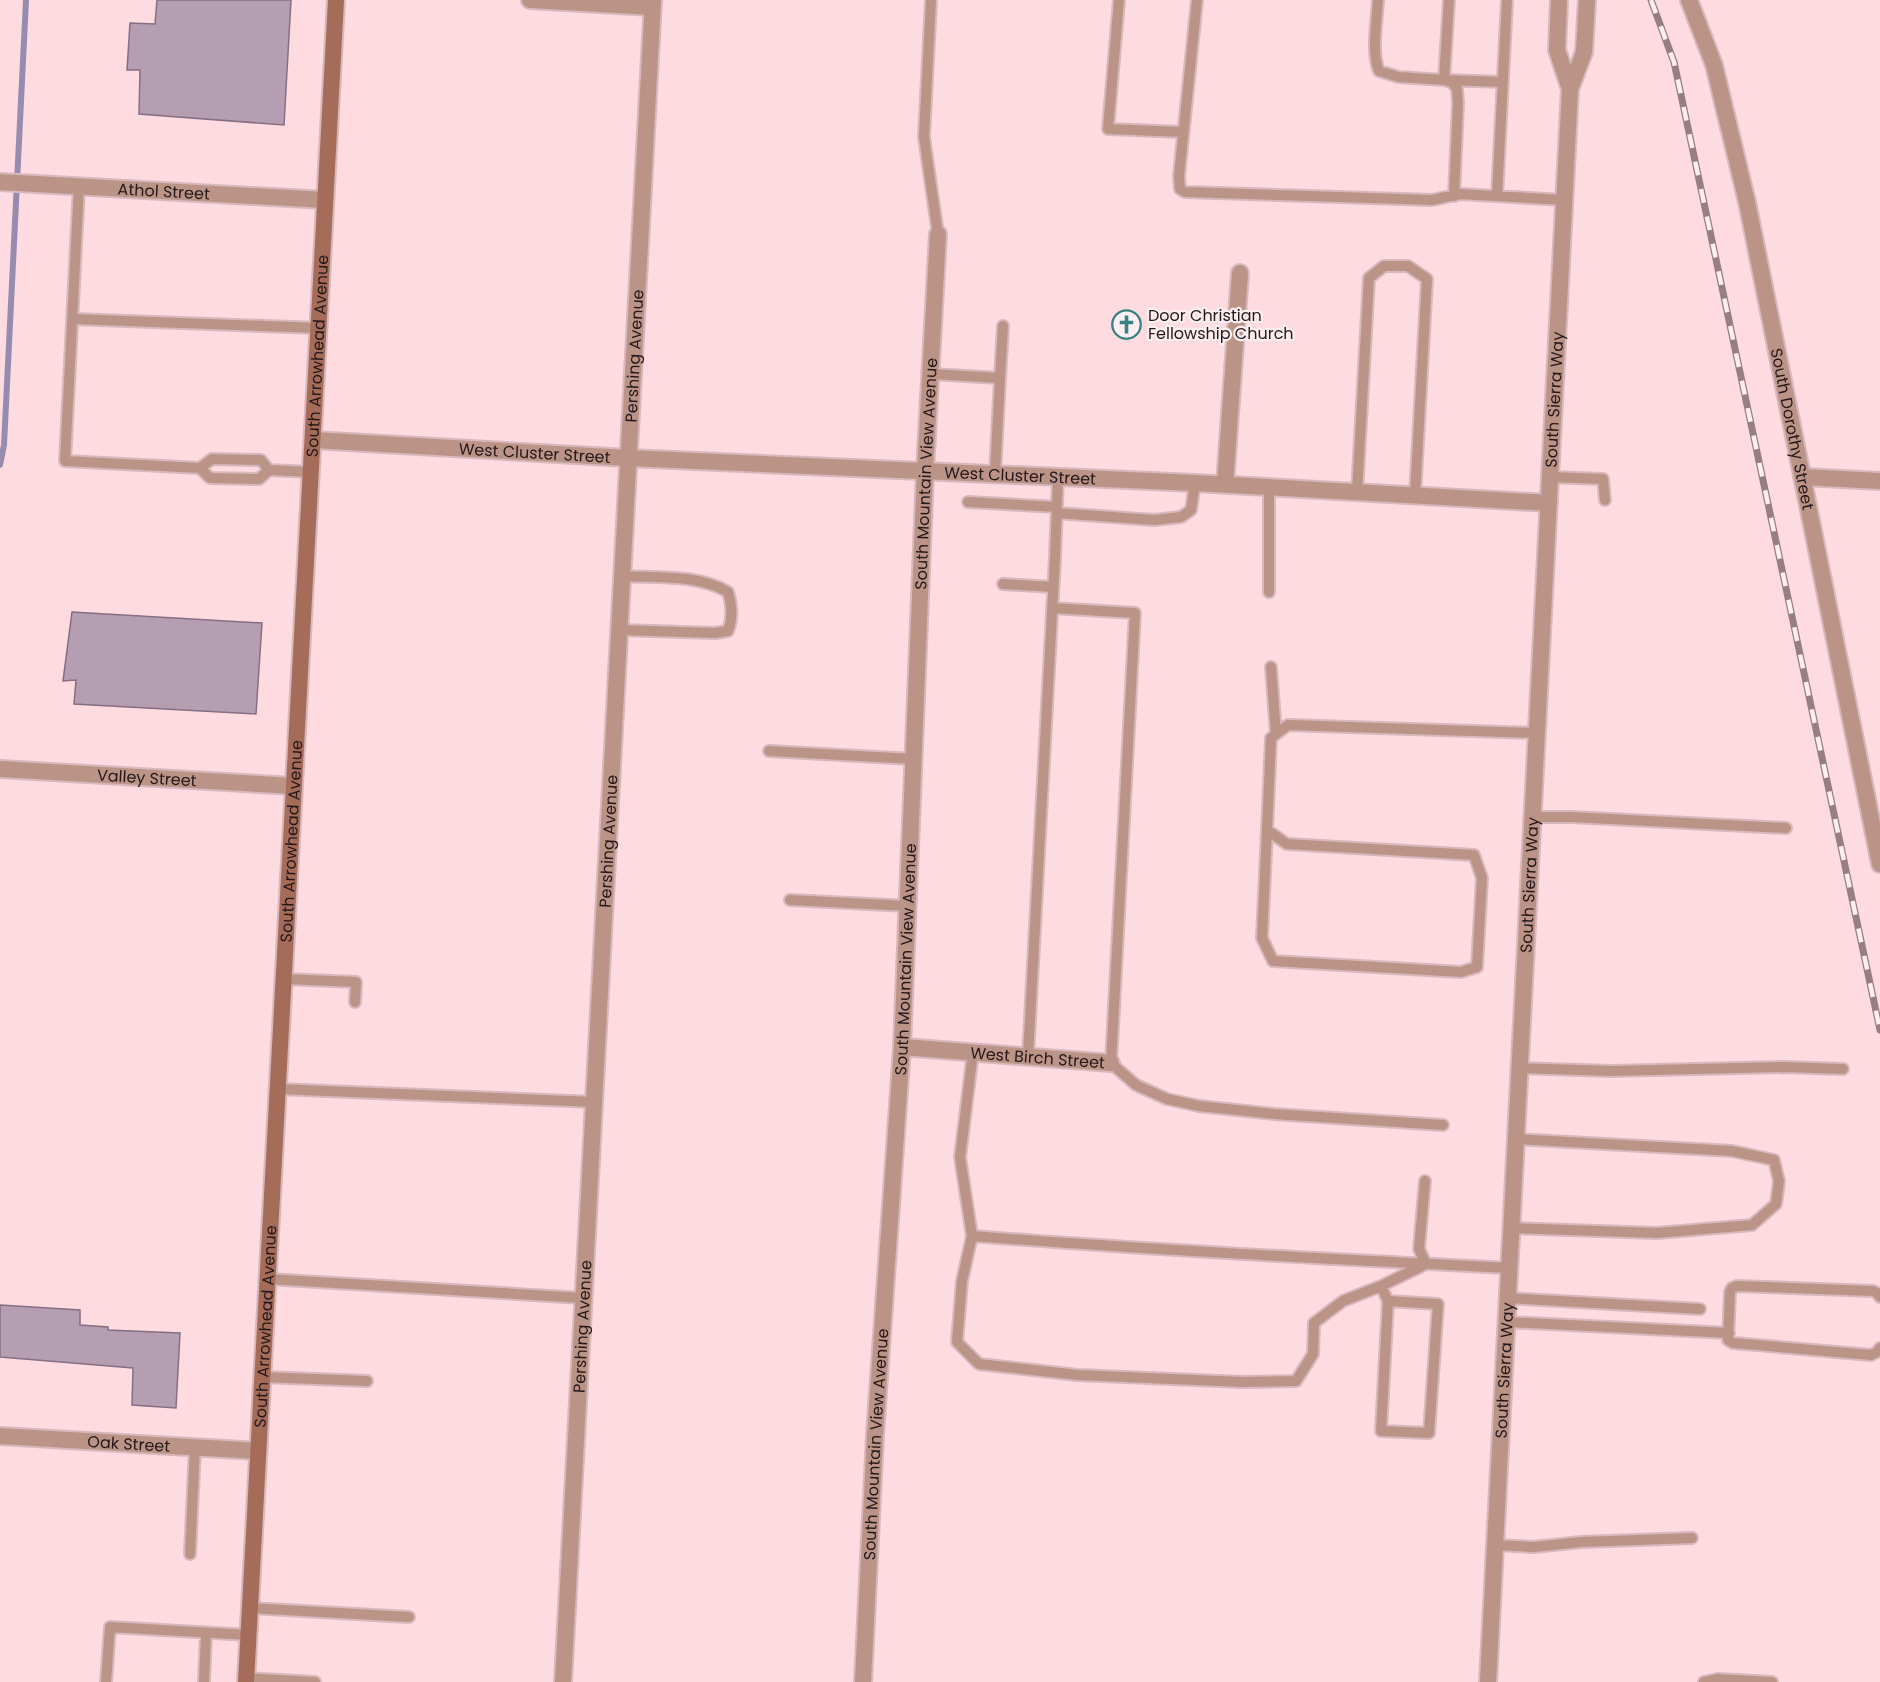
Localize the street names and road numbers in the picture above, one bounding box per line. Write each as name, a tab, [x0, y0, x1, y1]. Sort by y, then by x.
street label: Athol Street	[117, 178, 211, 206]
street label: South Arrowhead Avenue	[301, 254, 334, 458]
street label: Pershing Avenue	[619, 289, 650, 423]
street label: South Sierra Way	[1540, 331, 1569, 468]
street label: South Dorothy Street	[1765, 346, 1820, 512]
street label: South Mountain View Avenue	[909, 357, 943, 590]
street label: West Cluster Street	[458, 437, 611, 469]
street label: West Cluster Street	[944, 461, 1097, 491]
street label: South Arrowhead Avenue	[275, 739, 308, 943]
street label: Valley Street	[96, 764, 197, 792]
street label: Pershing Avenue	[593, 774, 624, 908]
street label: South Sierra Way	[1515, 817, 1545, 954]
street label: South Mountain View Avenue	[889, 843, 922, 1076]
street label: West Birch Street	[969, 1041, 1106, 1075]
street label: South Arrowhead Avenue	[249, 1225, 282, 1428]
street label: Pershing Avenue	[567, 1259, 598, 1394]
street label: South Sierra Way	[1490, 1302, 1520, 1439]
street label: South Mountain View Avenue	[858, 1328, 894, 1561]
street label: Oak Street	[87, 1430, 171, 1458]

